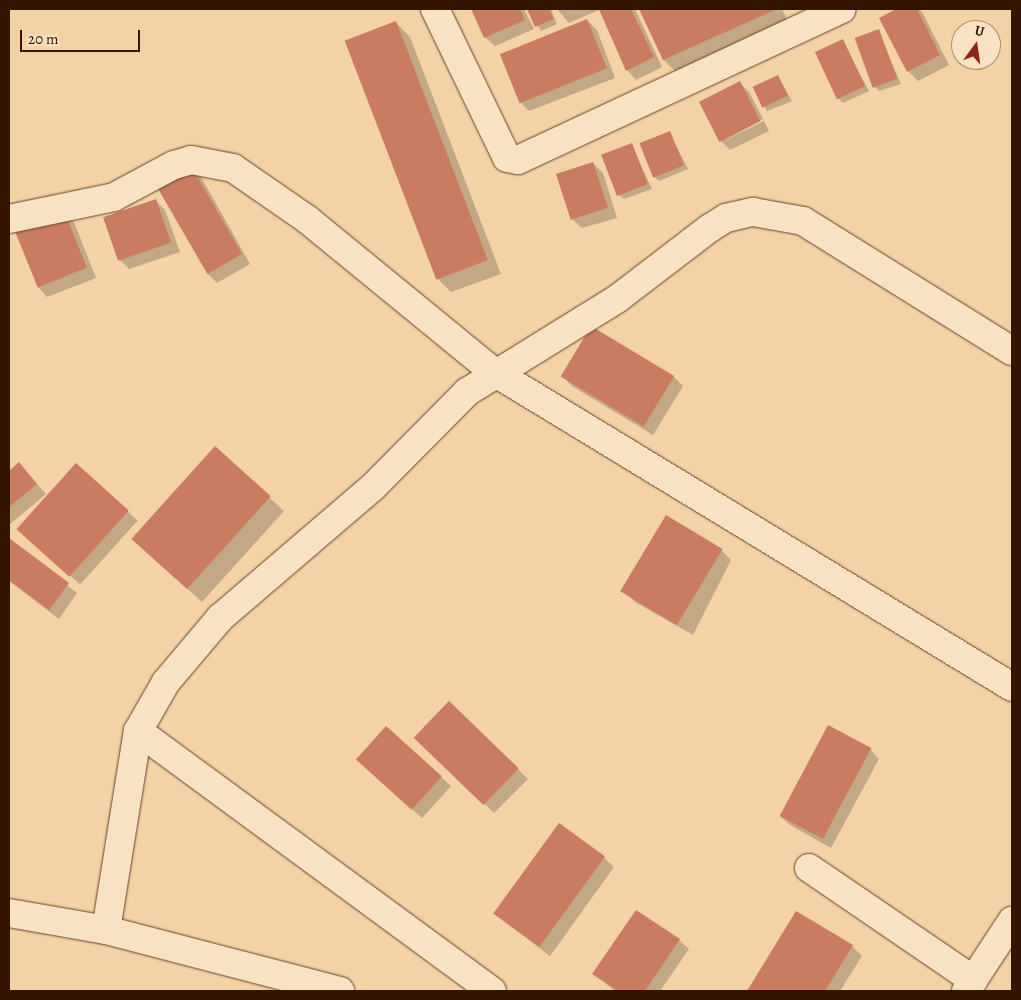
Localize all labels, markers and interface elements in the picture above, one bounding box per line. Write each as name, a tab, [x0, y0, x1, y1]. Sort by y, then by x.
scale bar	[22, 20, 142, 52]
north arrow	[951, 20, 1001, 70]
text: U	[973, 21, 986, 41]
text: 20 m	[28, 29, 59, 49]

